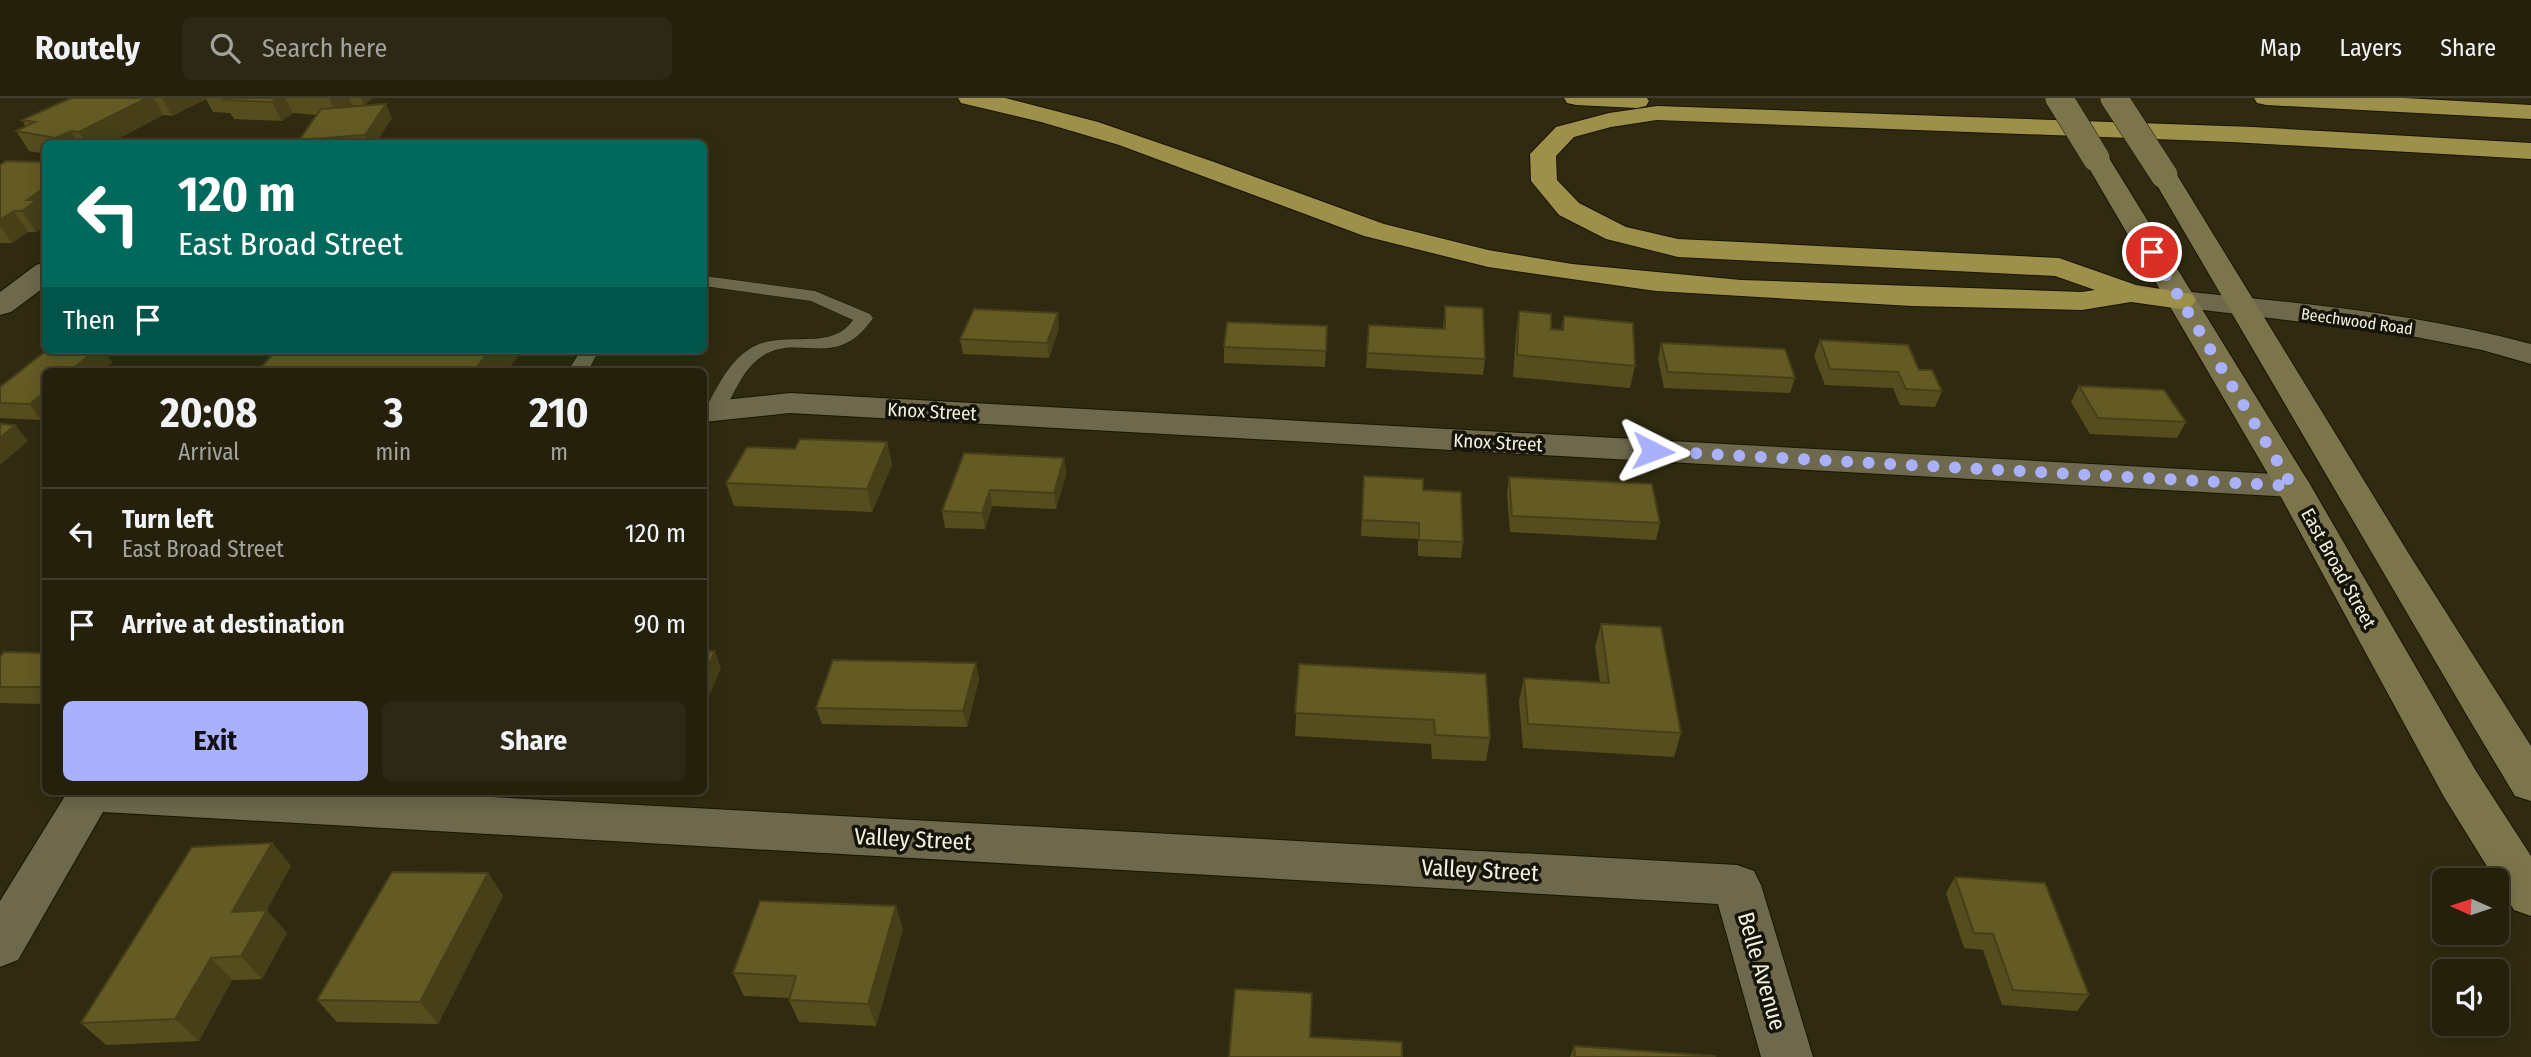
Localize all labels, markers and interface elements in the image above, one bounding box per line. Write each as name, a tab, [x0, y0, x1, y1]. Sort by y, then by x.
search box	[182, 17, 672, 80]
text: Routely	[35, 28, 140, 68]
icon: search	[206, 29, 244, 67]
text: Search here	[262, 33, 387, 64]
text: Map	[2260, 34, 2302, 62]
text: Layers	[2340, 34, 2402, 62]
text: Share	[2440, 34, 2496, 62]
text: 120 m	[178, 165, 296, 224]
icon: left	[63, 168, 154, 259]
pin	[2122, 222, 2182, 282]
text: East Broad Street	[178, 225, 403, 263]
icon: arrive	[2133, 233, 2171, 271]
icon: arrive	[129, 301, 167, 339]
street label: Beechwood Road	[2300, 304, 2414, 339]
text: Then	[63, 305, 115, 336]
text: 20:08	[160, 388, 257, 438]
text: 3	[383, 388, 403, 438]
text: 210	[529, 388, 589, 438]
street label: Knox Street	[887, 398, 978, 425]
position arrow	[1616, 414, 1690, 488]
street label: Knox Street	[1453, 429, 1544, 456]
text: Arrival	[178, 438, 239, 466]
text: min	[376, 438, 411, 466]
text: m	[550, 438, 568, 466]
text: Turn left	[122, 504, 214, 535]
street label: East Broad Street	[2296, 504, 2381, 633]
icon: left	[63, 515, 101, 553]
text: 120 m	[625, 518, 686, 549]
text: East Broad Street	[122, 535, 284, 563]
icon: arrive	[63, 606, 101, 644]
text: Arrive at destination	[122, 609, 345, 640]
text: 90 m	[634, 609, 686, 640]
button: Exit	[63, 701, 368, 781]
button: Share	[382, 701, 686, 781]
street label: Valley Street	[854, 822, 973, 856]
street label: Valley Street	[1421, 853, 1540, 887]
north arrow	[2432, 868, 2510, 945]
map controls	[2432, 868, 2509, 1036]
street label: Belle Avenue	[1732, 909, 1792, 1033]
button: sound	[2432, 959, 2509, 1036]

